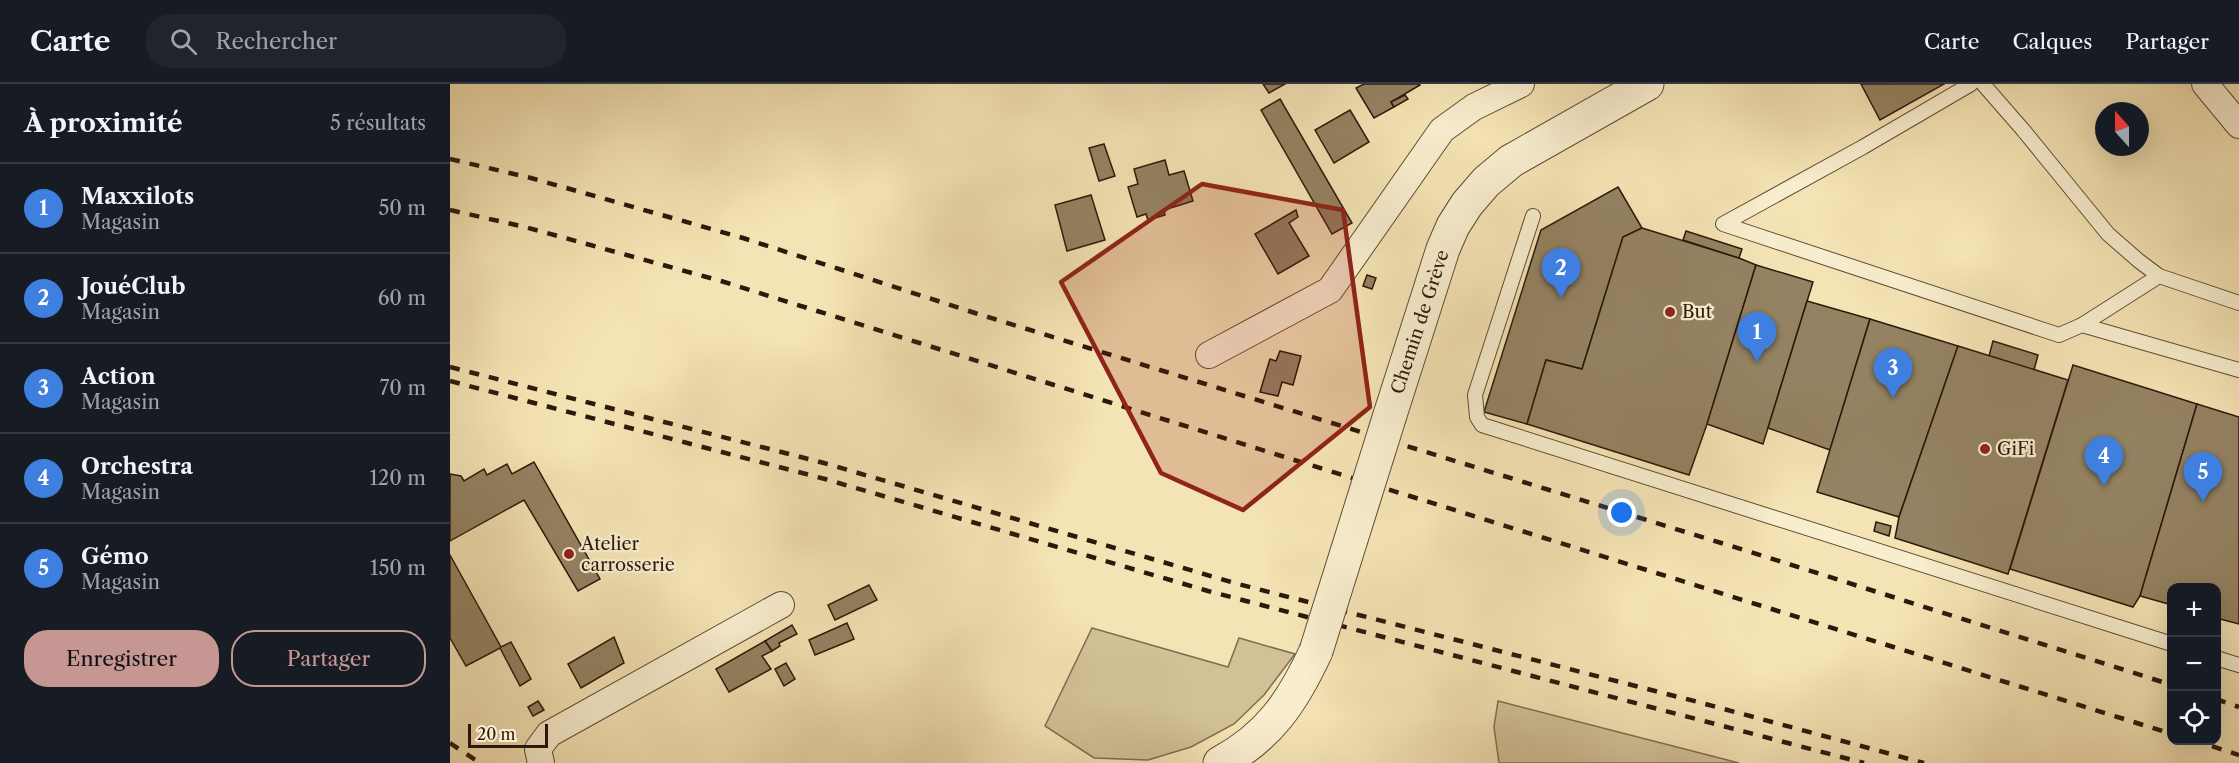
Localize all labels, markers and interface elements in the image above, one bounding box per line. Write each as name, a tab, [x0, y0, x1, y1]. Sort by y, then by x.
search box	[146, 14, 566, 68]
text: Carte	[30, 24, 110, 58]
icon: search	[167, 25, 200, 58]
text: Rechercher	[215, 28, 337, 55]
text: Carte	[1924, 29, 1979, 54]
text: Calques	[2012, 29, 2092, 54]
text: Partager	[2125, 29, 2209, 54]
north arrow	[2095, 102, 2149, 156]
text: À proximité	[24, 107, 183, 139]
text: 5 résultats	[330, 111, 426, 135]
text: Maxxilots	[81, 183, 194, 210]
text: 1	[39, 196, 48, 220]
text: 50 m	[379, 196, 426, 220]
text: Magasin	[81, 210, 160, 234]
street label: Chemin de Grève	[1386, 247, 1454, 397]
pin: 2	[1542, 248, 1580, 298]
text: JouéClub	[81, 273, 186, 300]
text: 2	[38, 286, 49, 310]
text: 60 m	[378, 286, 426, 310]
text: Magasin	[81, 300, 160, 324]
place label: But	[1682, 301, 1713, 323]
marker: But	[1663, 305, 1677, 319]
pin: 1	[1738, 312, 1776, 362]
pin: 3	[1874, 348, 1912, 398]
text: Action	[81, 363, 156, 390]
text: 3	[38, 376, 49, 400]
text: 70 m	[380, 376, 426, 400]
text: Magasin	[81, 390, 160, 414]
pin: 4	[2084, 436, 2124, 486]
place label: GiFi	[1997, 438, 2035, 460]
marker: GiFi	[1978, 442, 1992, 456]
pin: 5	[2184, 452, 2222, 502]
text: Orchestra	[81, 453, 193, 480]
text: 4	[38, 466, 49, 490]
text: 120 m	[369, 466, 426, 490]
text: Magasin	[81, 480, 160, 504]
your location	[1607, 498, 1636, 527]
place label: Atelier carrosserie	[580, 533, 675, 576]
text: Gémo	[81, 543, 149, 570]
marker: Atelier carrosserie	[562, 547, 576, 561]
text: 5	[38, 556, 49, 580]
text: 150 m	[370, 556, 426, 580]
text: Magasin	[81, 570, 160, 594]
map controls	[2167, 583, 2221, 745]
button: +	[2167, 583, 2221, 637]
button: Enregistrer	[24, 630, 219, 687]
button: Partager	[231, 630, 426, 687]
button: −	[2167, 637, 2221, 691]
button: locate	[2167, 691, 2221, 745]
scale bar	[468, 721, 548, 748]
text: 20 m	[477, 724, 516, 744]

